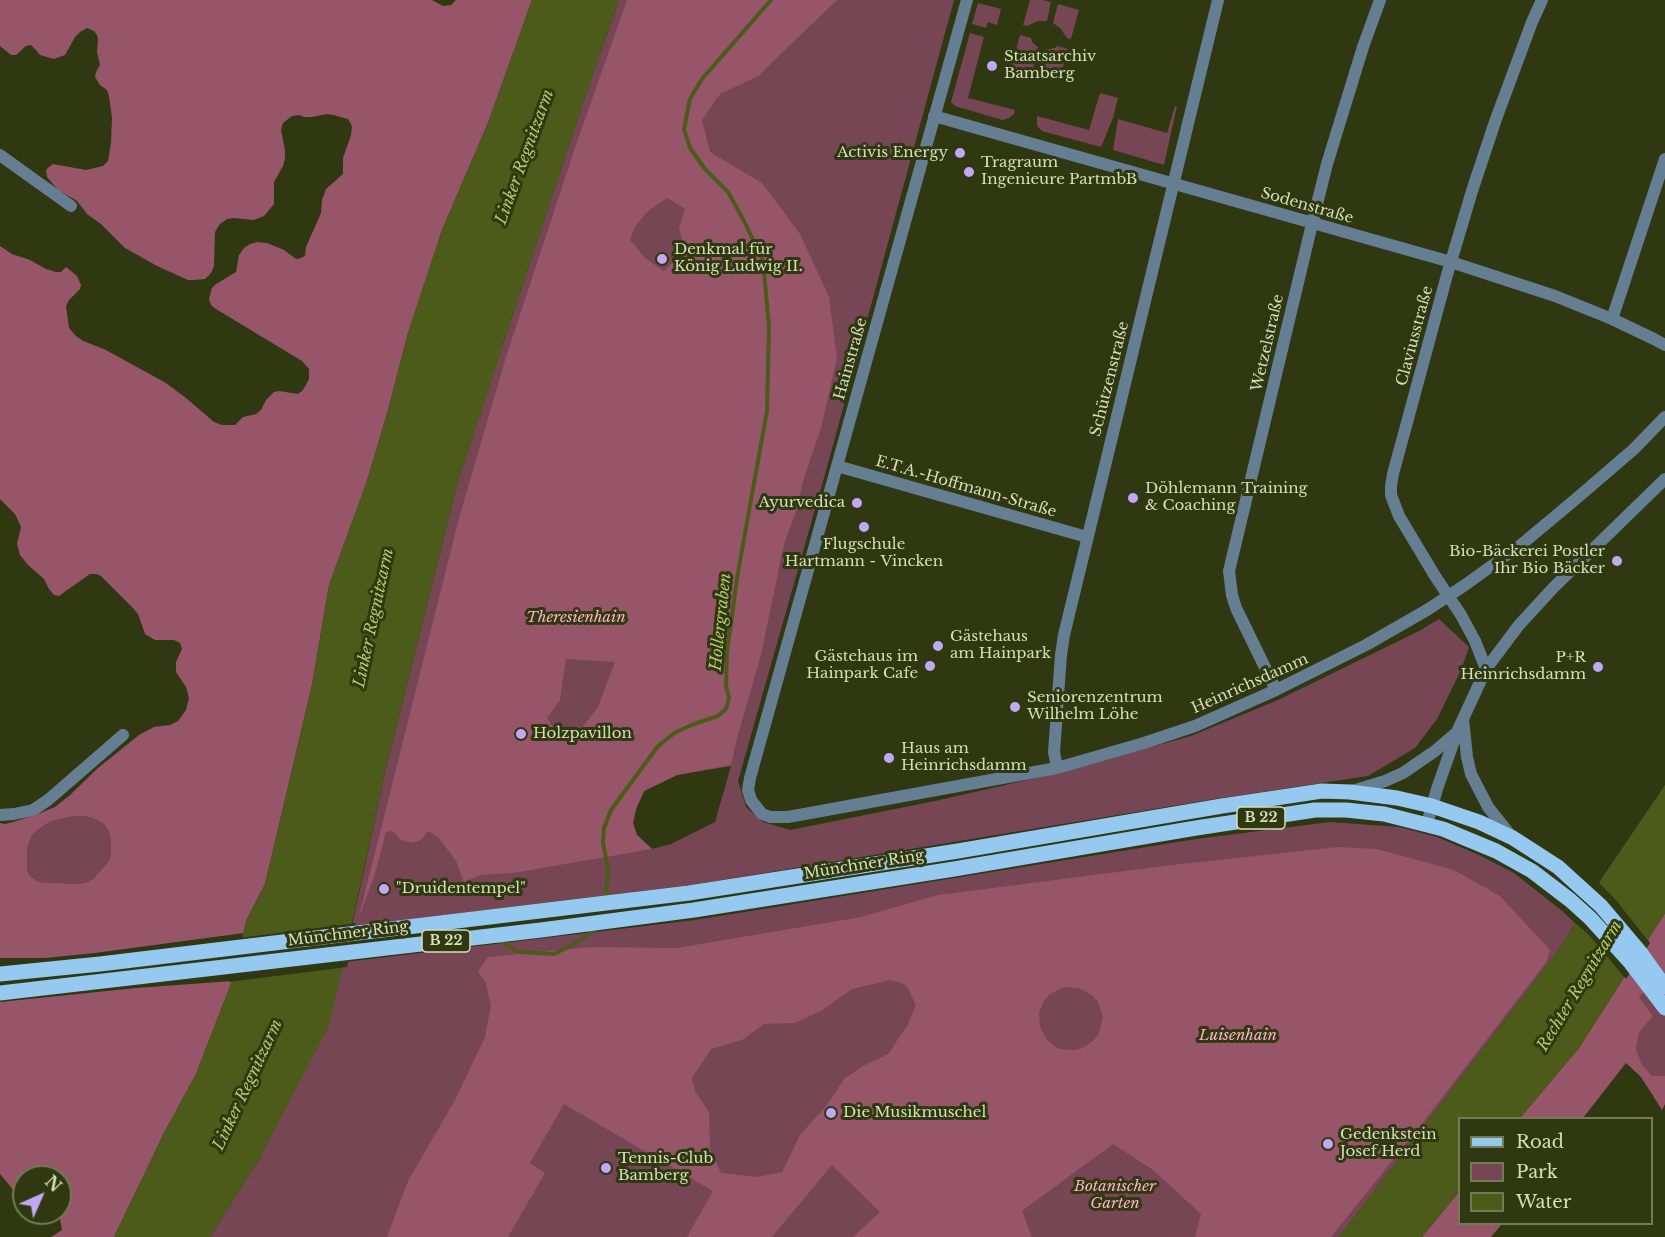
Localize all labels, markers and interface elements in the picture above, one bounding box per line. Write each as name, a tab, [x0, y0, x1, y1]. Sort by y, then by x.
place label: Staatsarchiv Bamberg	[1004, 48, 1096, 83]
marker: Staatsarchiv Bamberg	[985, 59, 999, 73]
water label: Linker Regnitzarm	[492, 87, 558, 227]
place label: Activis Energy	[837, 144, 948, 162]
marker: Activis Energy	[953, 146, 967, 160]
place label: Tragraum Ingenieure PartmbB	[981, 154, 1137, 189]
marker: Tragraum Ingenieure PartmbB	[962, 165, 976, 179]
street label: Sodenstraße	[1259, 184, 1355, 228]
place label: Denkmal für König Ludwig II.	[674, 241, 802, 276]
marker: Denkmal für König Ludwig II.	[655, 252, 669, 266]
street label: Claviusstraße	[1393, 284, 1437, 388]
street label: Wetzelstraße	[1248, 293, 1288, 393]
street label: Hainstraße	[831, 316, 871, 402]
street label: Schützenstraße	[1087, 320, 1133, 438]
street label: E.T.A.-Hoffmann-Straße	[873, 453, 1059, 521]
place label: Döhlemann Training & Coaching	[1145, 480, 1308, 515]
marker: Döhlemann Training & Coaching	[1126, 491, 1140, 505]
place label: Ayurvedica	[759, 494, 845, 512]
marker: Ayurvedica	[850, 496, 864, 510]
marker: Flugschule Hartmann - Vincken	[857, 520, 871, 534]
place label: Flugschule Hartmann - Vincken	[785, 536, 943, 571]
place label: Bio-Bäckerei Postler Ihr Bio Bäcker	[1449, 543, 1605, 578]
water label: Linker Regnitzarm	[350, 547, 398, 689]
marker: Bio-Bäckerei Postler Ihr Bio Bäcker	[1610, 554, 1624, 568]
water label: Hollergraben	[706, 572, 736, 672]
park label: Theresienhain	[526, 609, 626, 627]
place label: Gästehaus am Hainpark	[950, 628, 1051, 663]
marker: Gästehaus am Hainpark	[931, 639, 945, 653]
place label: Gästehaus im Hainpark Cafe	[806, 648, 918, 683]
place label: P+R Heinrichsdamm	[1460, 649, 1586, 684]
street label: Heinrichsdamm	[1189, 650, 1311, 718]
marker: Gästehaus im Hainpark Cafe	[923, 659, 937, 673]
marker: P+R Heinrichsdamm	[1591, 660, 1605, 674]
place label: Seniorenzentrum Wilhelm Löhe	[1027, 689, 1163, 724]
marker: Seniorenzentrum Wilhelm Löhe	[1008, 700, 1022, 714]
place label: Holzpavillon	[533, 725, 632, 743]
marker: Holzpavillon	[514, 727, 528, 741]
place label: Haus am Heinrichsdamm	[901, 740, 1027, 775]
marker: Haus am Heinrichsdamm	[882, 751, 896, 765]
road number: B 22	[1237, 807, 1285, 829]
street label: Münchner Ring	[803, 847, 925, 883]
place label: "Druidentempel"	[396, 880, 526, 898]
marker: "Druidentempel"	[377, 882, 391, 896]
water label: Rechter Regnitzarm	[1533, 917, 1627, 1055]
street label: Münchner Ring	[287, 918, 409, 950]
road number: B 22	[422, 930, 470, 952]
water label: Linker Regnitzarm	[209, 1017, 287, 1153]
park label: Luisenhain	[1199, 1027, 1277, 1045]
place label: Die Musikmuschel	[843, 1104, 986, 1122]
marker: Die Musikmuschel	[824, 1106, 838, 1120]
legend	[1458, 1117, 1653, 1225]
place label: Gedenkstein Josef Herd	[1340, 1126, 1436, 1161]
text: Road	[1516, 1131, 1564, 1153]
marker: Gedenkstein Josef Herd	[1321, 1137, 1335, 1151]
place label: Tennis-Club Bamberg	[618, 1150, 713, 1185]
marker: Tennis-Club Bamberg	[599, 1161, 613, 1175]
text: Park	[1516, 1161, 1558, 1183]
north arrow	[12, 1165, 72, 1225]
text: N	[41, 1171, 66, 1196]
park label: Botanischer Garten	[1074, 1178, 1156, 1213]
text: Water	[1516, 1191, 1571, 1213]

